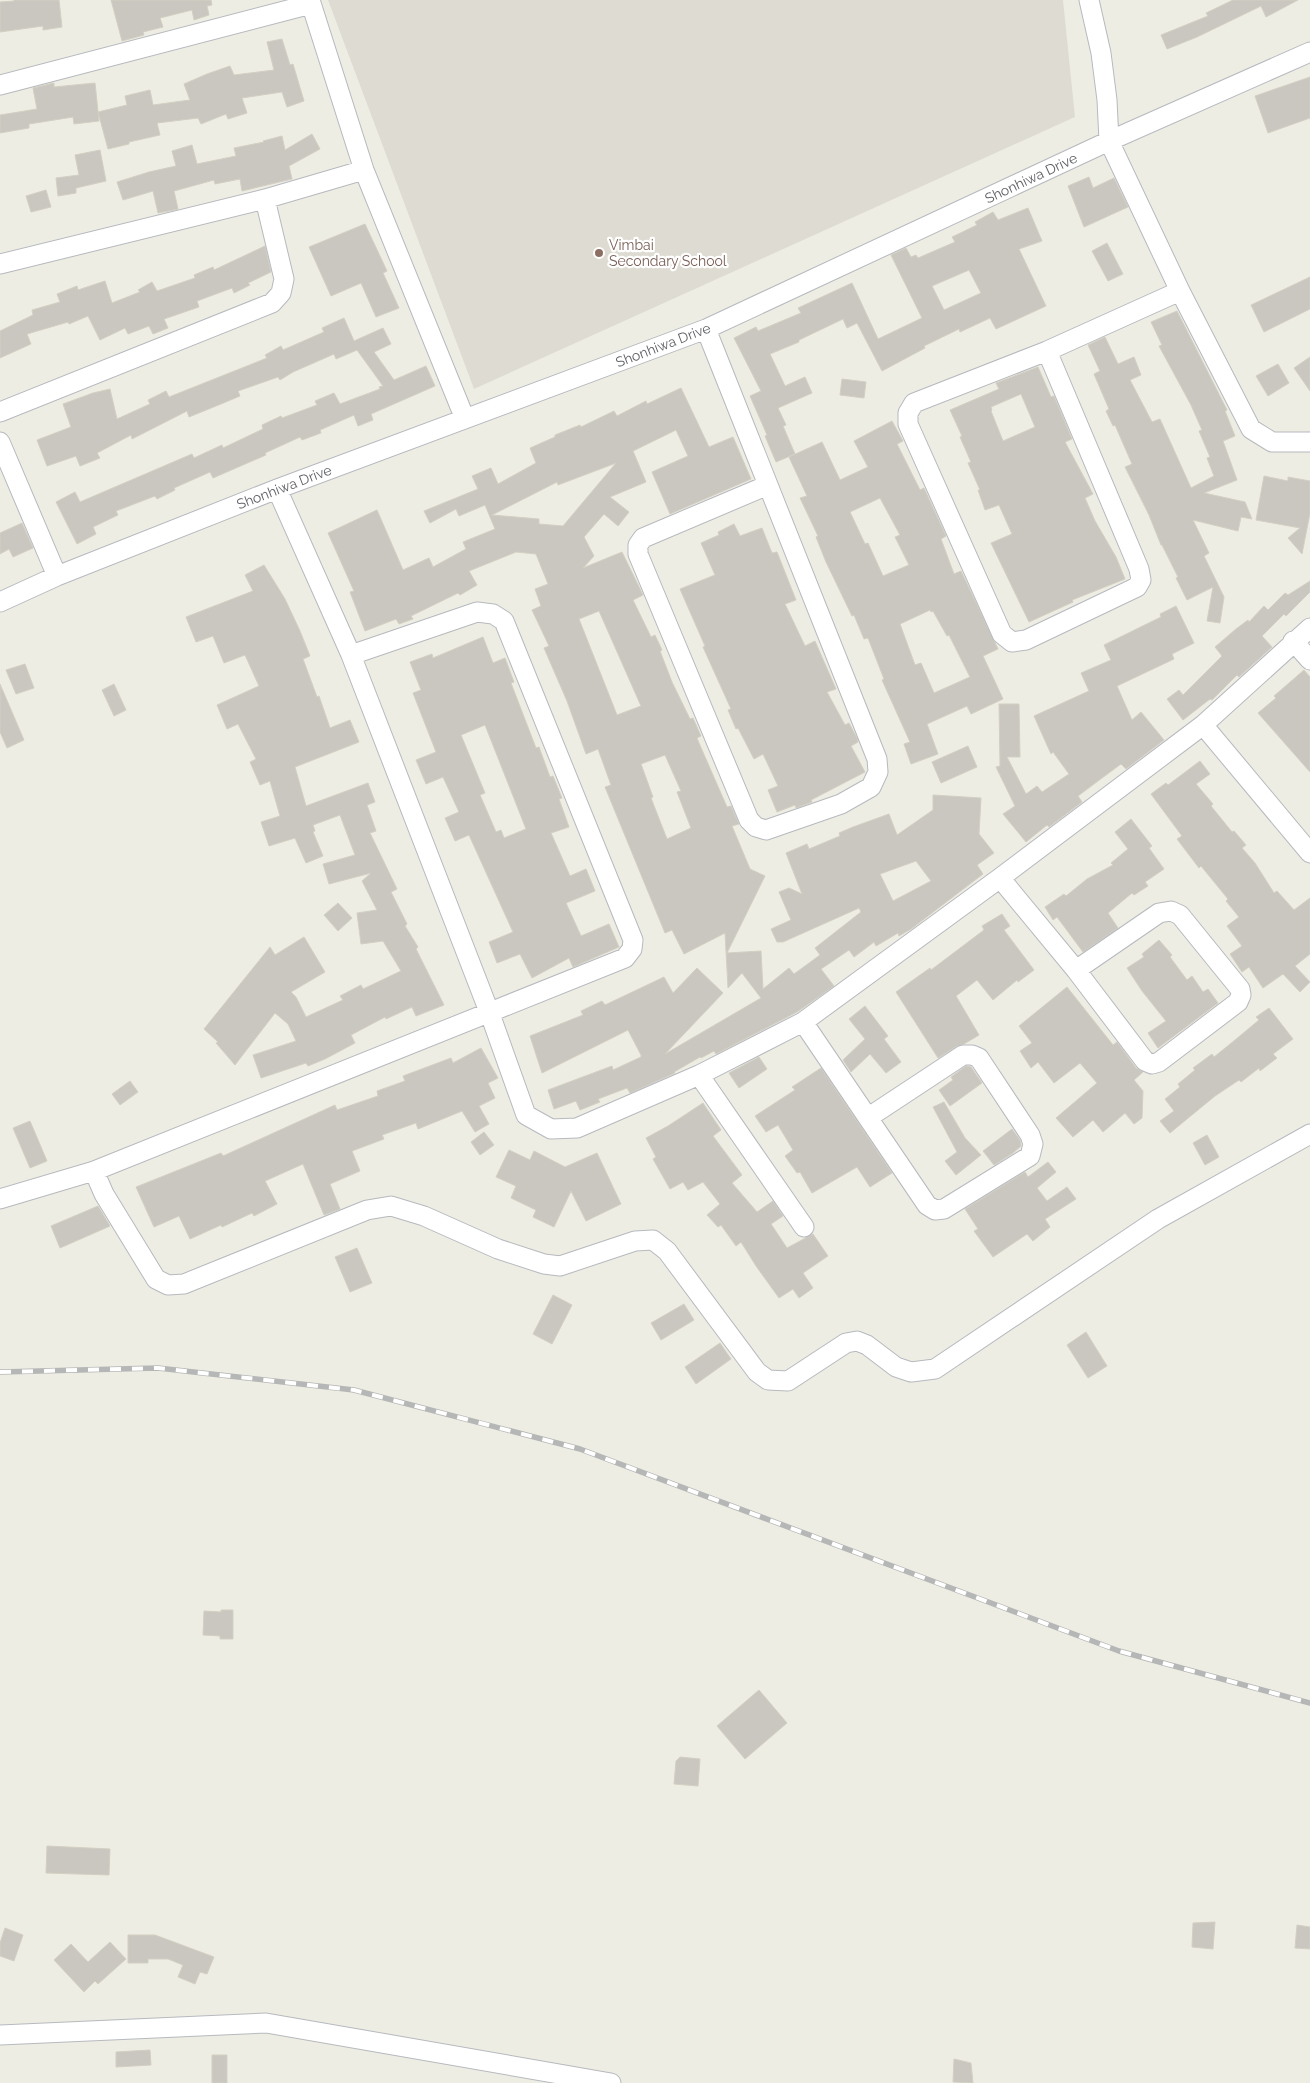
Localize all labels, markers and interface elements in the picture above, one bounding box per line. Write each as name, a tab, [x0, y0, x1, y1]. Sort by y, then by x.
street label: Shonhiwa Drive	[982, 150, 1080, 206]
place label: Vimbai Secondary School	[609, 237, 727, 269]
marker: Vimbai Secondary School	[593, 247, 605, 259]
street label: Shonhiwa Drive	[613, 320, 713, 370]
street label: Shonhiwa Drive	[234, 462, 334, 512]

